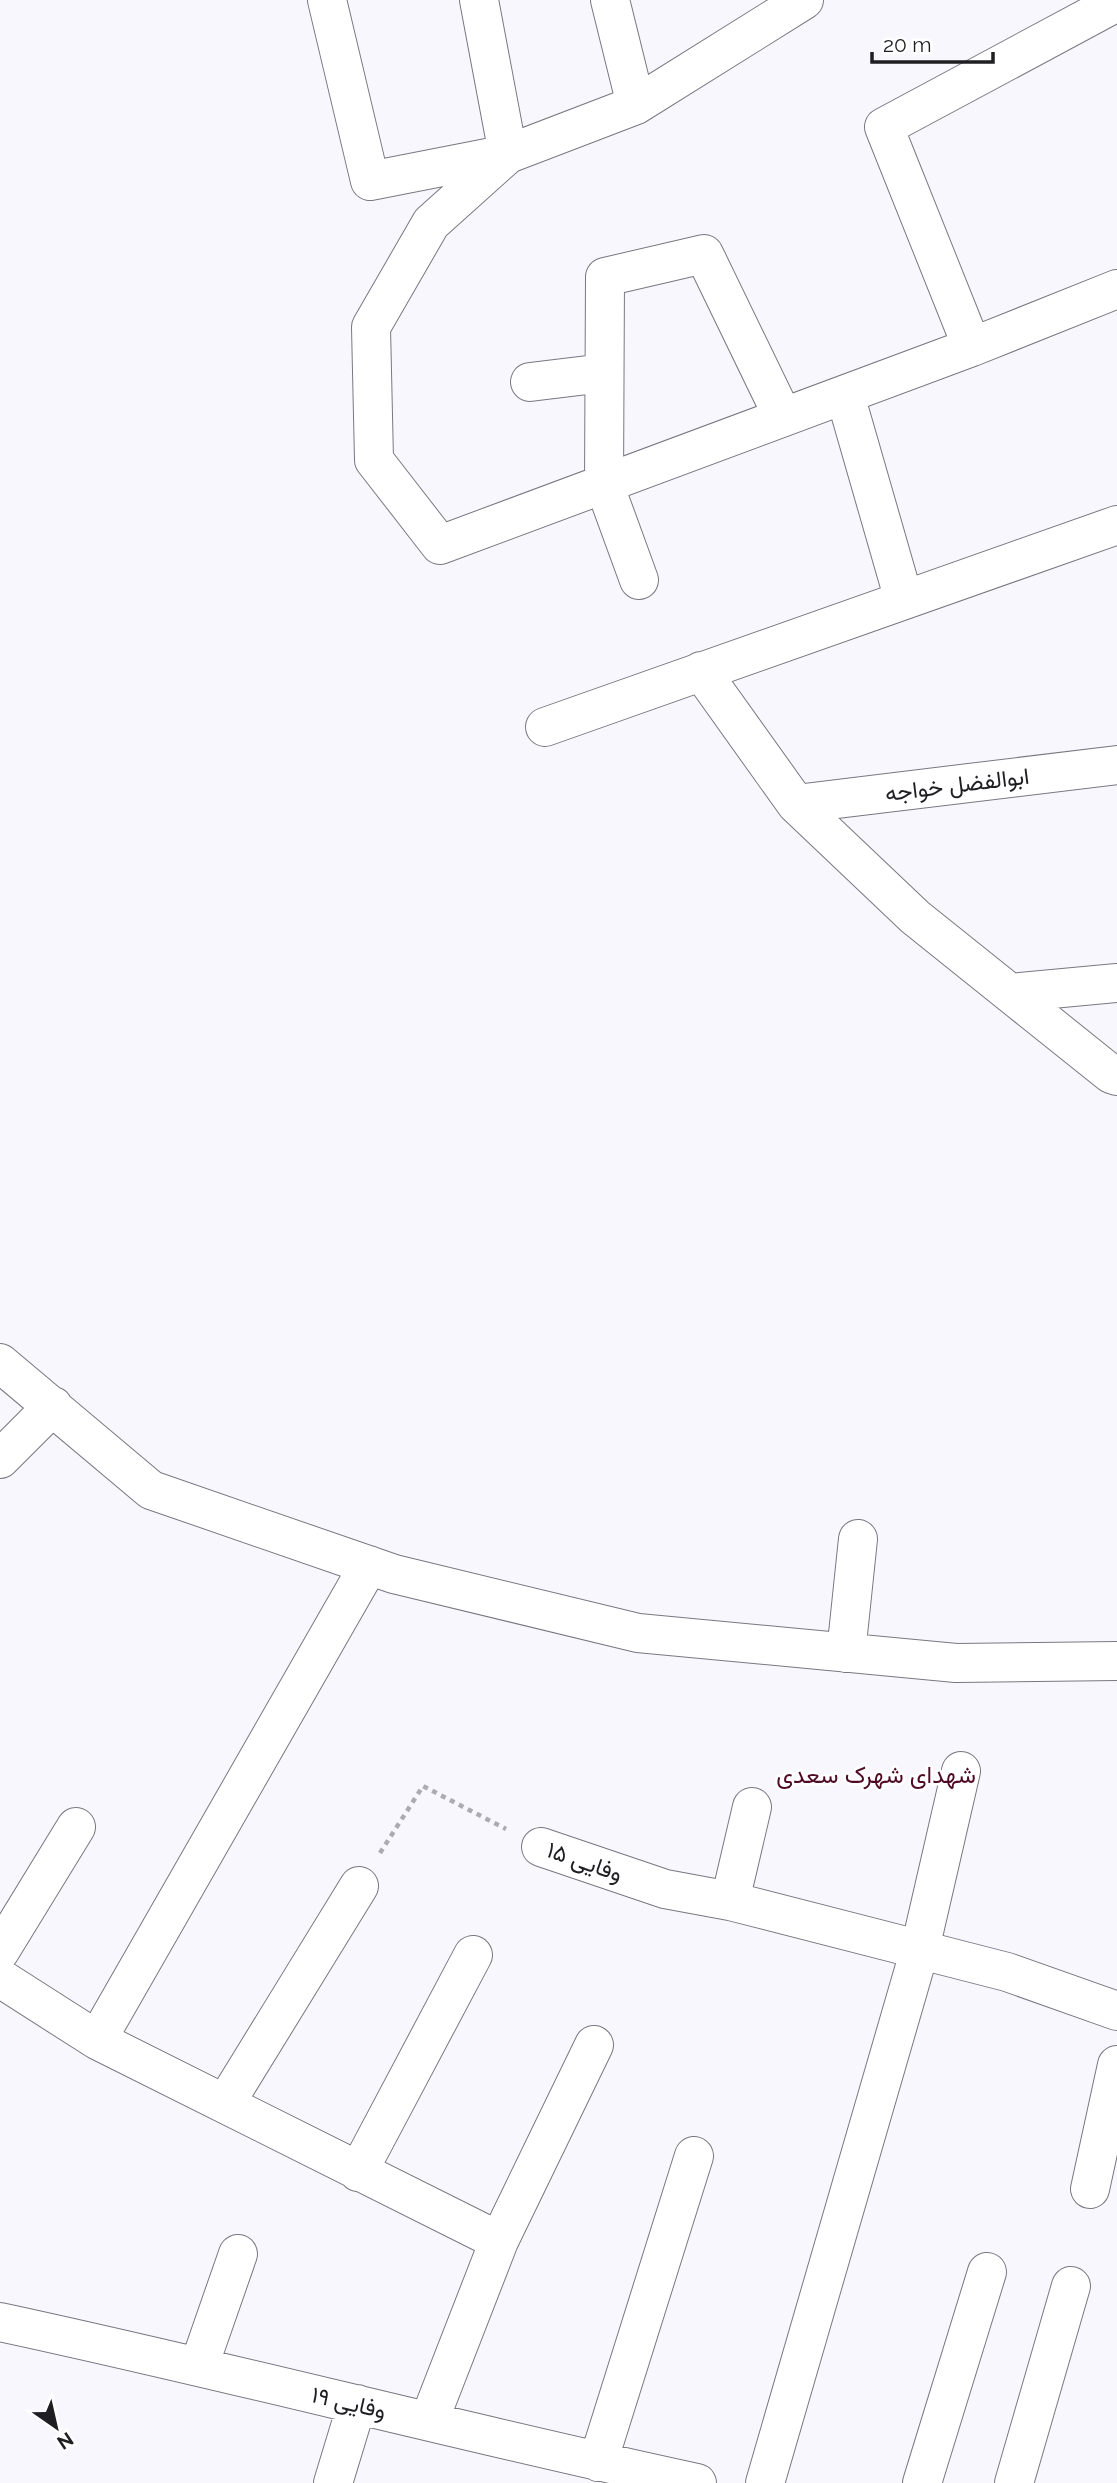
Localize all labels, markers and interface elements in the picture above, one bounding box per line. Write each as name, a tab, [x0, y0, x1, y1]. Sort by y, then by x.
scale bar	[872, 21, 993, 65]
text: 20 m	[883, 32, 931, 57]
street label: ابوالفضل خواجه	[883, 762, 1031, 808]
district label: شهدای شهرک سعدی	[776, 1760, 976, 1790]
street label: وفایی ۱۵	[543, 1836, 626, 1887]
street label: وفایی ۱۹	[309, 2380, 389, 2425]
north arrow	[21, 2392, 91, 2462]
text: N	[53, 2428, 78, 2454]

